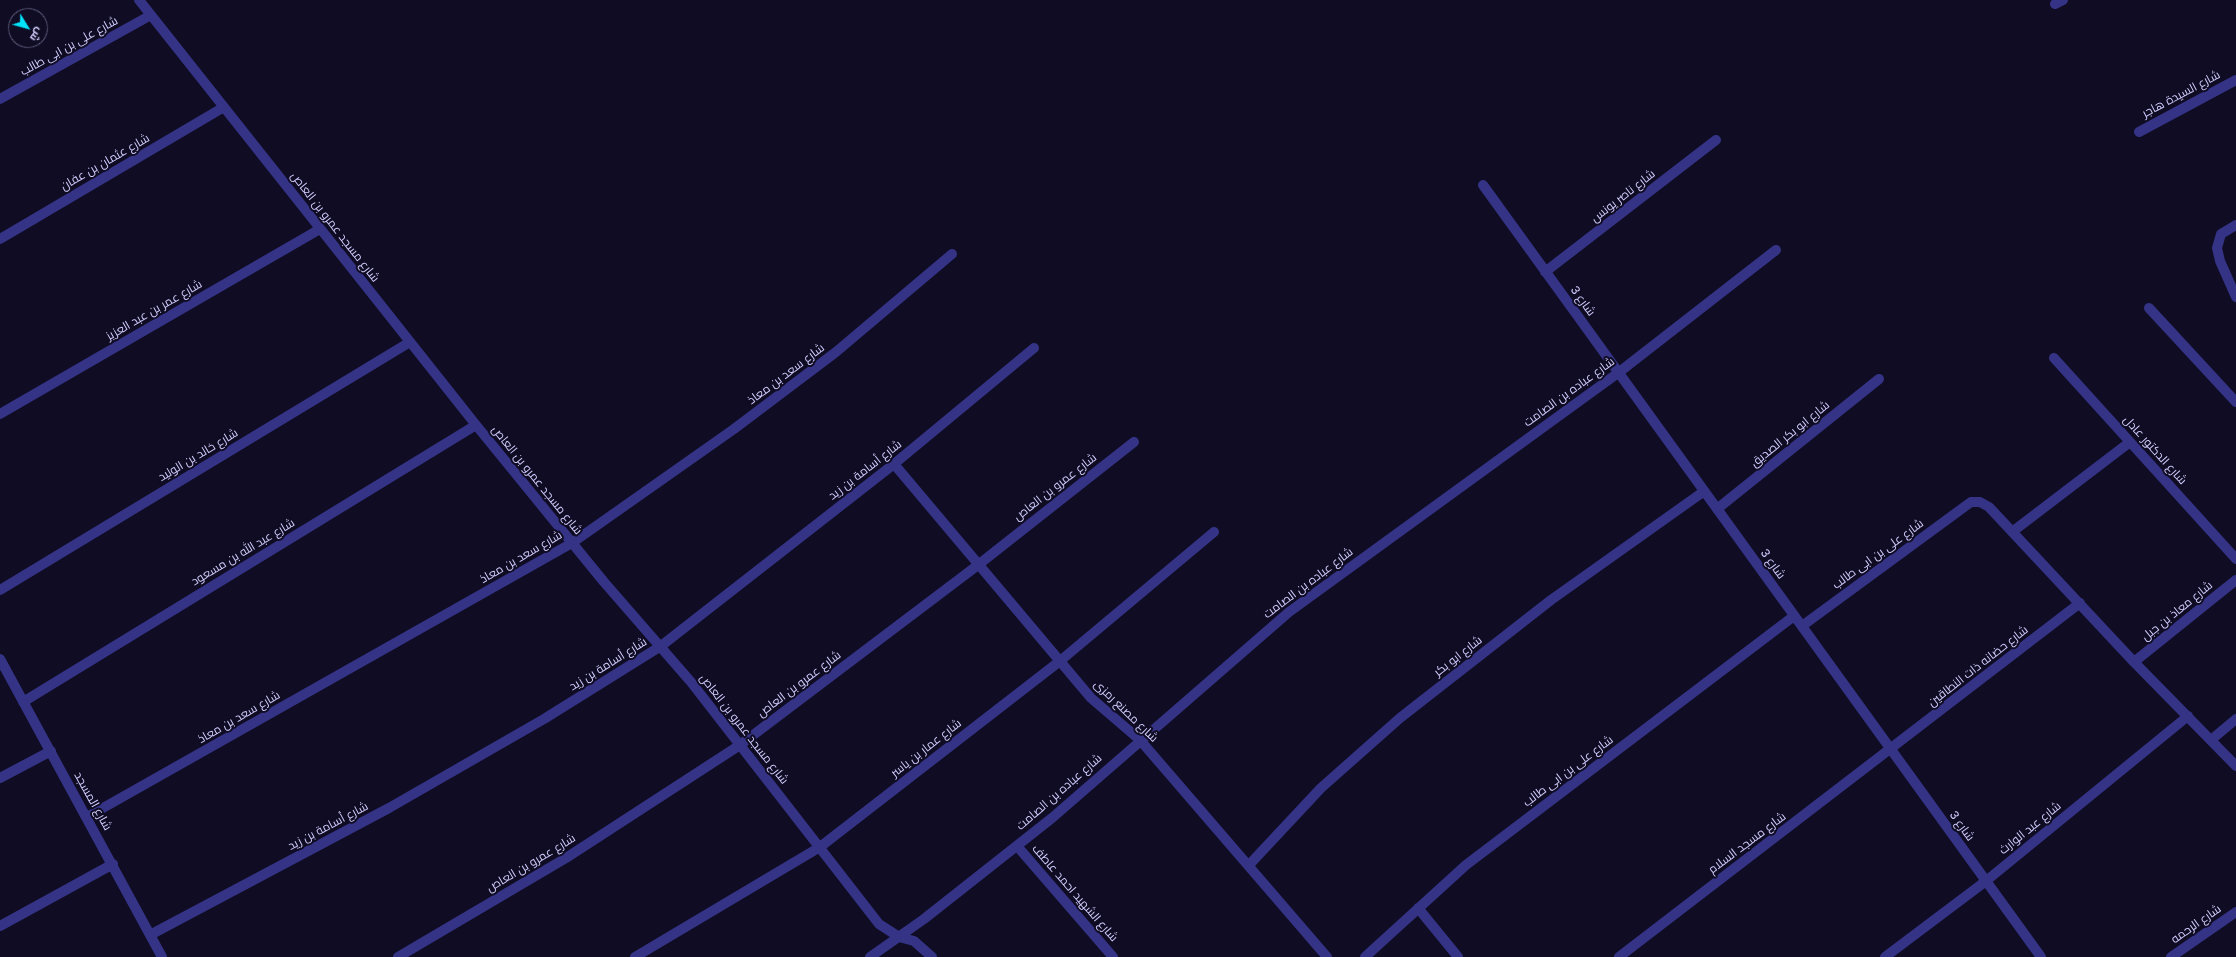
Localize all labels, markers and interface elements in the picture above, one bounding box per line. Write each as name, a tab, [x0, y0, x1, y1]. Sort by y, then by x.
north arrow	[8, 8, 48, 48]
street label: شارع على بن ابى طالب	[18, 13, 120, 79]
street label: شارع السيدة هاجر	[2139, 67, 2223, 121]
street label: شارع عثمان بن عفان	[58, 131, 152, 193]
street label: شارع ناصر يونس	[1588, 167, 1658, 225]
street label: شارع مسجد عمرو بن العاص	[288, 169, 382, 285]
street label: شارع عمر بن عبد العزيز	[104, 277, 204, 343]
street label: شارع 3	[1567, 283, 1599, 319]
street label: شارع سعد بن معاذ	[745, 340, 827, 408]
street label: شارع عباده بن الصامت	[1521, 354, 1617, 430]
street label: شارع ابو بكر الصديق	[1748, 398, 1832, 470]
street label: شارع الدكتور عادل	[2120, 413, 2190, 487]
street label: شارع مسجد عمرو بن العاص	[489, 423, 585, 537]
street label: شارع خالد بن الوليد	[156, 426, 240, 484]
street label: شارع أسامة بن زيد	[826, 437, 904, 503]
street label: شارع عمرو بن العاص	[1011, 450, 1099, 524]
street label: شارع عبد الله بن مسعود	[189, 515, 297, 589]
street label: شارع على بن ابى طالب	[1830, 516, 1926, 592]
street label: شارع سعد بن معاذ	[477, 528, 565, 586]
street label: شارع عباده بن الصامت	[1260, 545, 1356, 621]
street label: شارع 3	[1757, 546, 1789, 582]
street label: شارع معاذ بن جبل	[2139, 578, 2215, 644]
street label: شارع حضانه ذات النطاقين	[1925, 622, 2031, 710]
street label: شارع ابو بكر	[1431, 633, 1485, 679]
street label: شارع أسامة بن زيد	[566, 634, 650, 694]
street label: شارع عمرو بن العاص	[754, 648, 844, 720]
street label: شارع مسجد عمرو بن العاص	[697, 671, 791, 787]
street label: شارع مصنع رمزى	[1091, 677, 1161, 745]
street label: شارع سعد بن معاذ	[195, 688, 283, 746]
street label: شارع عمار بن ياسر	[888, 716, 964, 780]
street label: شارع على بن ابى طالب	[1520, 732, 1616, 810]
street label: شارع عباده بن الصامت	[1013, 751, 1105, 833]
street label: شارع المسجد	[71, 769, 115, 833]
street label: شارع أسامة بن زيد	[285, 799, 371, 853]
street label: شارع عبد الوارث	[1996, 799, 2064, 857]
street label: شارع 3	[1946, 808, 1978, 844]
street label: شارع مسجد السلام	[1705, 809, 1789, 877]
street label: شارع عمرو بن العاص	[484, 831, 578, 895]
street label: شارع الشهيد احمد عاطف	[1029, 842, 1121, 944]
street label: شارع الرحمه	[2168, 901, 2224, 947]

